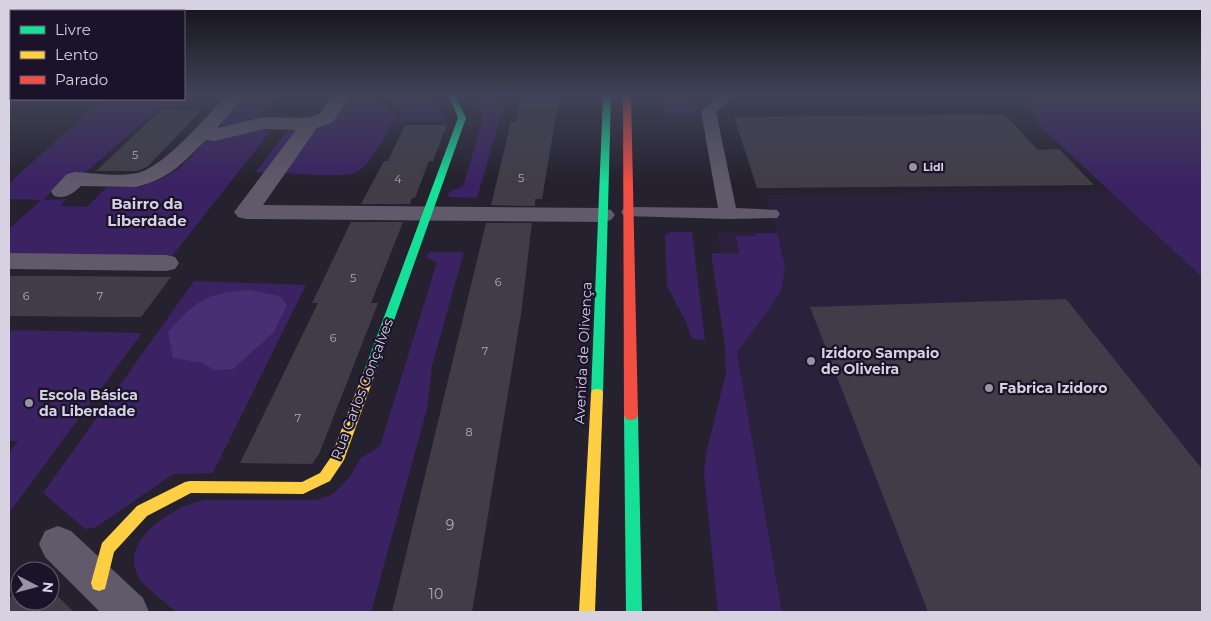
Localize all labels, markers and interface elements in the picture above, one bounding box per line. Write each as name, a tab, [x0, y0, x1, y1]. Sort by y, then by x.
legend	[10, 10, 185, 100]
text: Livre	[55, 20, 91, 39]
text: Lento	[55, 45, 98, 64]
text: Parado	[55, 70, 108, 89]
house number: 5	[132, 148, 138, 162]
place label: Lidl	[923, 160, 944, 174]
marker: Lidl	[907, 161, 919, 173]
house number: 5	[518, 171, 524, 185]
house number: 4	[394, 172, 402, 186]
district label: Bairro da Liberdade	[107, 194, 187, 230]
house number: 5	[350, 271, 356, 285]
house number: 6	[495, 275, 502, 289]
street label: Avenida de Olivença	[570, 281, 596, 425]
house number: 6	[23, 289, 30, 303]
house number: 7	[97, 289, 103, 303]
street label: Rua Carlos Gonçalves	[327, 316, 397, 462]
house number: 6	[330, 331, 337, 345]
house number: 7	[482, 344, 488, 358]
place label: Izidoro Sampaio de Oliveira	[821, 344, 939, 378]
marker: Izidoro Sampaio de Oliveira	[805, 355, 817, 367]
place label: Fabrica Izidoro	[999, 379, 1107, 397]
marker: Fabrica Izidoro	[983, 382, 995, 394]
place label: Escola Básica da Liberdade	[39, 386, 138, 420]
marker: Escola Básica da Liberdade	[23, 397, 35, 409]
house number: 7	[295, 411, 301, 425]
house number: 8	[465, 425, 473, 439]
house number: 9	[446, 516, 454, 534]
north arrow	[10, 561, 60, 611]
text: N	[38, 581, 57, 594]
house number: 10	[429, 585, 443, 603]

